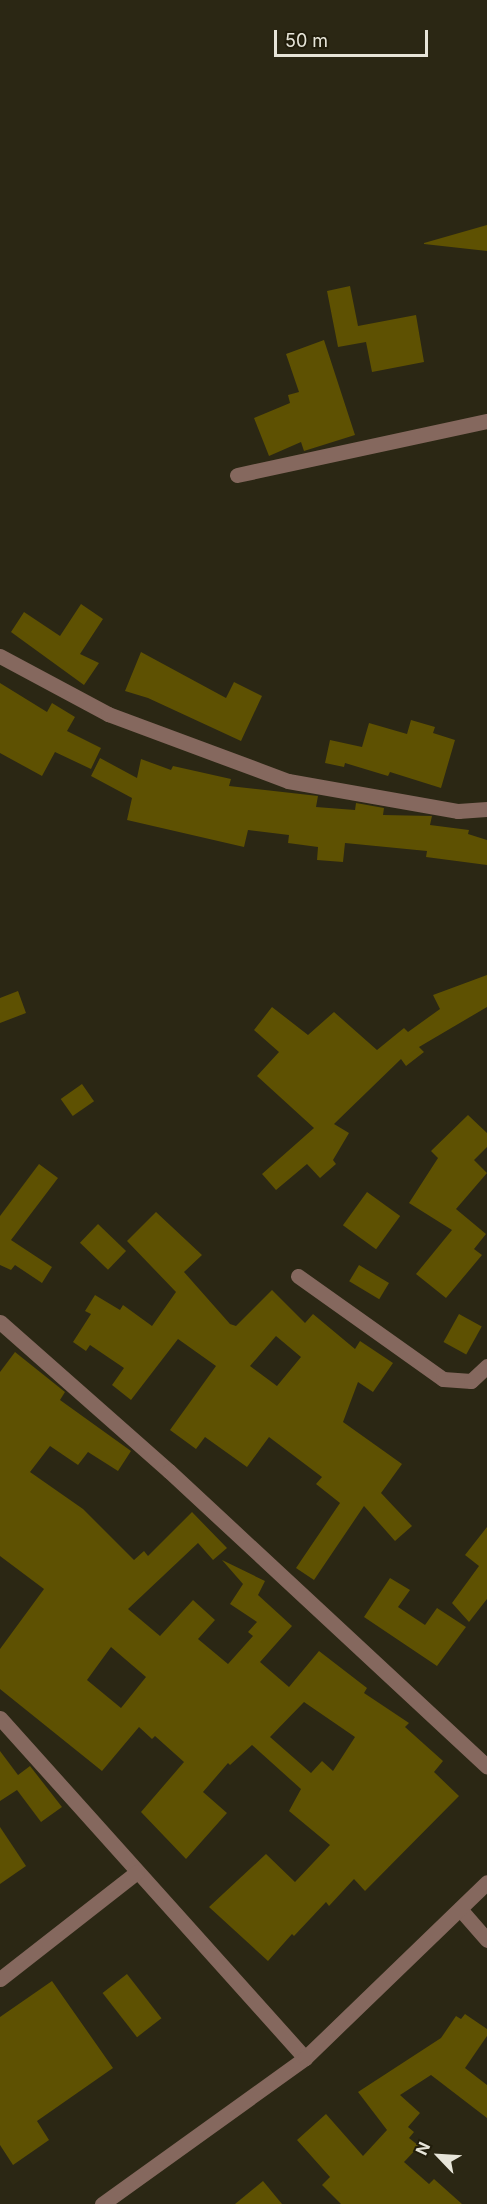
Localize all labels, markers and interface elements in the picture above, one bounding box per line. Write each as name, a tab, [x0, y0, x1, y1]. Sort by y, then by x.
scale bar	[277, 18, 432, 56]
text: 50 m	[285, 30, 328, 51]
north arrow	[409, 2126, 469, 2186]
text: N	[411, 2139, 434, 2158]

